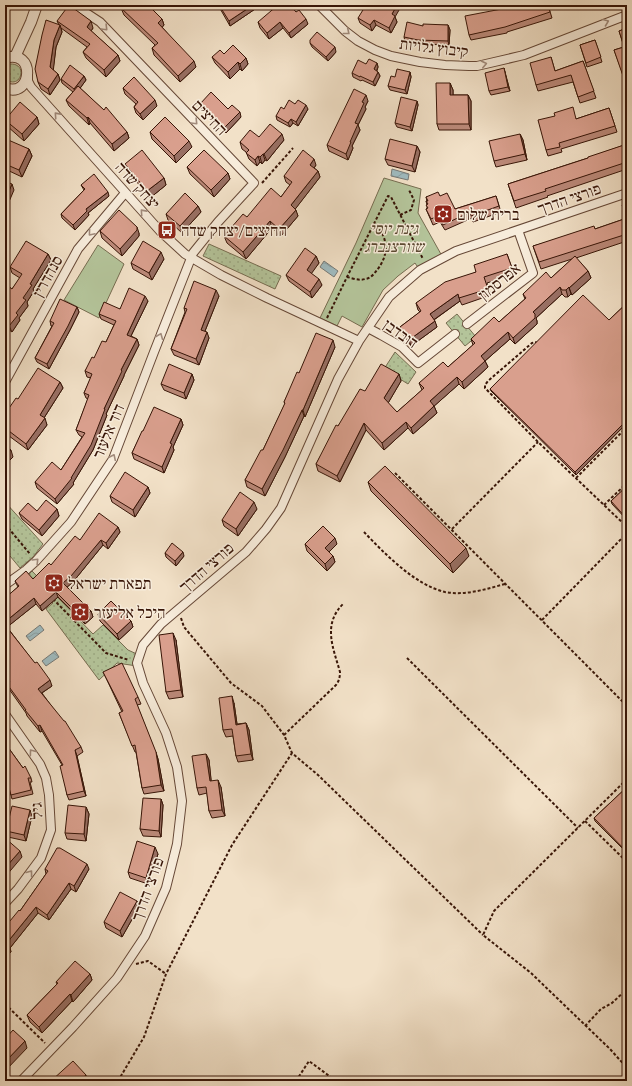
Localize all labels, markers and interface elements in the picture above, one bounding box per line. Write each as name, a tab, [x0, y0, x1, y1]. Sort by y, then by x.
one-way arrow	[603, 19, 610, 27]
one-way arrow	[101, 23, 108, 31]
one-way arrow	[342, 28, 349, 35]
street label: קיבוץ גלויות	[398, 33, 470, 62]
one-way arrow	[480, 61, 487, 69]
street label: החיצים	[187, 95, 232, 140]
one-way arrow	[54, 112, 61, 120]
one-way arrow	[190, 117, 198, 125]
street label: יצחק שדה	[111, 157, 165, 214]
street label: פורצי הדרך	[534, 178, 604, 219]
synagogue icon: ברית שלום	[432, 203, 454, 225]
place label: ברית שלום	[457, 204, 520, 225]
one-way arrow	[140, 209, 148, 217]
park label: גינת יוסי שוורצנברג	[364, 218, 426, 257]
bus stop icon: החיצים/יצחק שדה	[156, 219, 178, 241]
place label: החיצים/יצחק שדה	[181, 220, 287, 241]
one-way arrow	[89, 228, 96, 236]
street label: סנהדרין	[27, 252, 67, 301]
street label: אפרסמון	[474, 258, 525, 305]
street label: דובדבן	[379, 314, 422, 353]
one-way arrow	[155, 333, 163, 341]
street label: דוד אלעזר	[88, 401, 129, 462]
one-way arrow	[108, 454, 116, 462]
street label: פורצי הדרך	[174, 538, 238, 597]
one-way arrow	[31, 558, 39, 566]
synagogue icon: תפארת ישראל	[43, 572, 65, 594]
place label: תפארת ישראל	[68, 573, 152, 594]
synagogue icon: היכל אליעזר	[69, 601, 91, 623]
place label: היכל אליעזר	[94, 602, 165, 623]
one-way arrow	[30, 750, 37, 757]
street label: גיל	[25, 801, 48, 820]
street label: פורצי הדרך	[126, 854, 169, 924]
one-way arrow	[25, 870, 33, 877]

